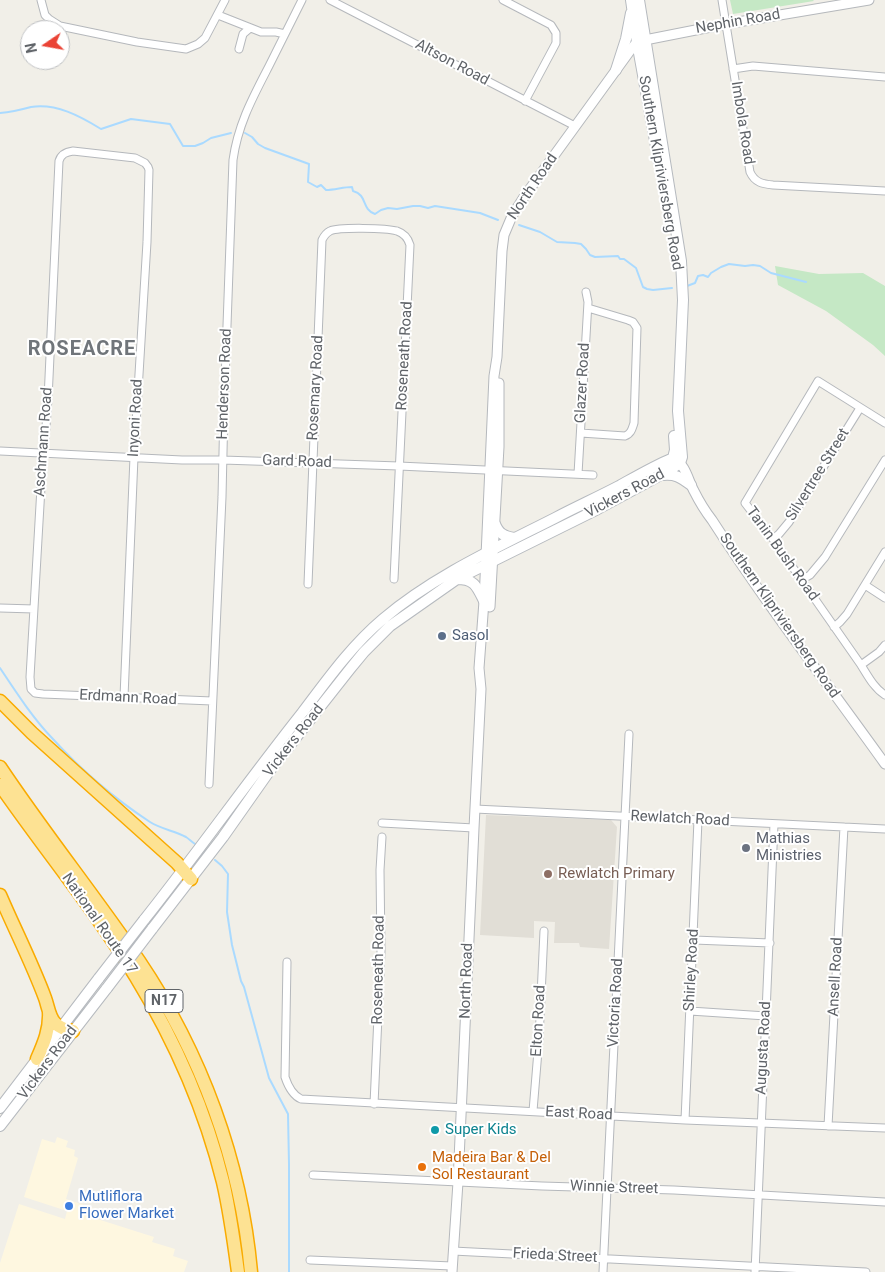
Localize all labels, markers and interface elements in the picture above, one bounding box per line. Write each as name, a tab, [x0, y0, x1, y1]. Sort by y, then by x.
street label: Nephin Road	[694, 6, 782, 38]
north arrow	[20, 20, 70, 70]
street label: Altson Road	[412, 36, 492, 90]
text: N	[22, 41, 40, 54]
street label: Southern Klipriviersberg Road	[634, 74, 686, 272]
street label: Imbola Road	[727, 80, 757, 166]
street label: North Road	[504, 150, 562, 224]
street label: Roseneath Road	[393, 301, 417, 411]
street label: Henderson Road	[214, 328, 236, 440]
street label: Rosemary Road	[304, 335, 328, 441]
district label: ROSEACRE	[27, 338, 137, 362]
street label: Glazer Road	[572, 342, 594, 424]
street label: Inyoni Road	[125, 379, 147, 457]
street label: Aschmann Road	[31, 387, 57, 497]
street label: Silvertree Street	[782, 425, 854, 525]
street label: Gard Road	[262, 452, 332, 472]
street label: Vickers Road	[582, 466, 668, 522]
street label: Tanin Bush Road	[742, 503, 822, 605]
street label: Southern Klipriviersberg Road	[715, 530, 843, 702]
place label: Sasol	[452, 627, 489, 645]
marker: Sasol	[436, 630, 448, 642]
street label: Erdmann Road	[79, 686, 177, 710]
street label: Vickers Road	[260, 701, 328, 781]
street label: Rewlatch Road	[630, 807, 730, 831]
place label: Mathias Ministries	[756, 830, 822, 865]
marker: Mathias Ministries	[740, 842, 752, 854]
place label: Rewlatch Primary	[558, 865, 675, 883]
marker: Rewlatch Primary	[542, 868, 554, 880]
street label: National Route 17	[57, 870, 141, 978]
street label: Roseneath Road	[369, 915, 389, 1025]
street label: Shirley Road	[681, 928, 703, 1012]
street label: Ansell Road	[825, 937, 847, 1017]
street label: North Road	[457, 943, 477, 1019]
street label: Victoria Road	[605, 958, 627, 1048]
street label: Elton Road	[528, 985, 550, 1057]
road number: N17	[145, 989, 183, 1012]
street label: Augusta Road	[753, 1001, 775, 1095]
street label: Vickers Road	[15, 1023, 81, 1103]
street label: East Road	[545, 1103, 613, 1125]
place label: Super Kids	[445, 1121, 517, 1139]
marker: Super Kids	[429, 1124, 441, 1136]
place label: Madeira Bar & Del Sol Restaurant	[432, 1149, 551, 1184]
marker: Madeira Bar & Del Sol Restaurant	[416, 1161, 428, 1173]
street label: Winnie Street	[570, 1177, 658, 1199]
place label: Mutliflora Flower Market	[79, 1188, 174, 1223]
marker: Mutliflora Flower Market	[63, 1200, 75, 1212]
street label: Frieda Street	[512, 1245, 598, 1267]

